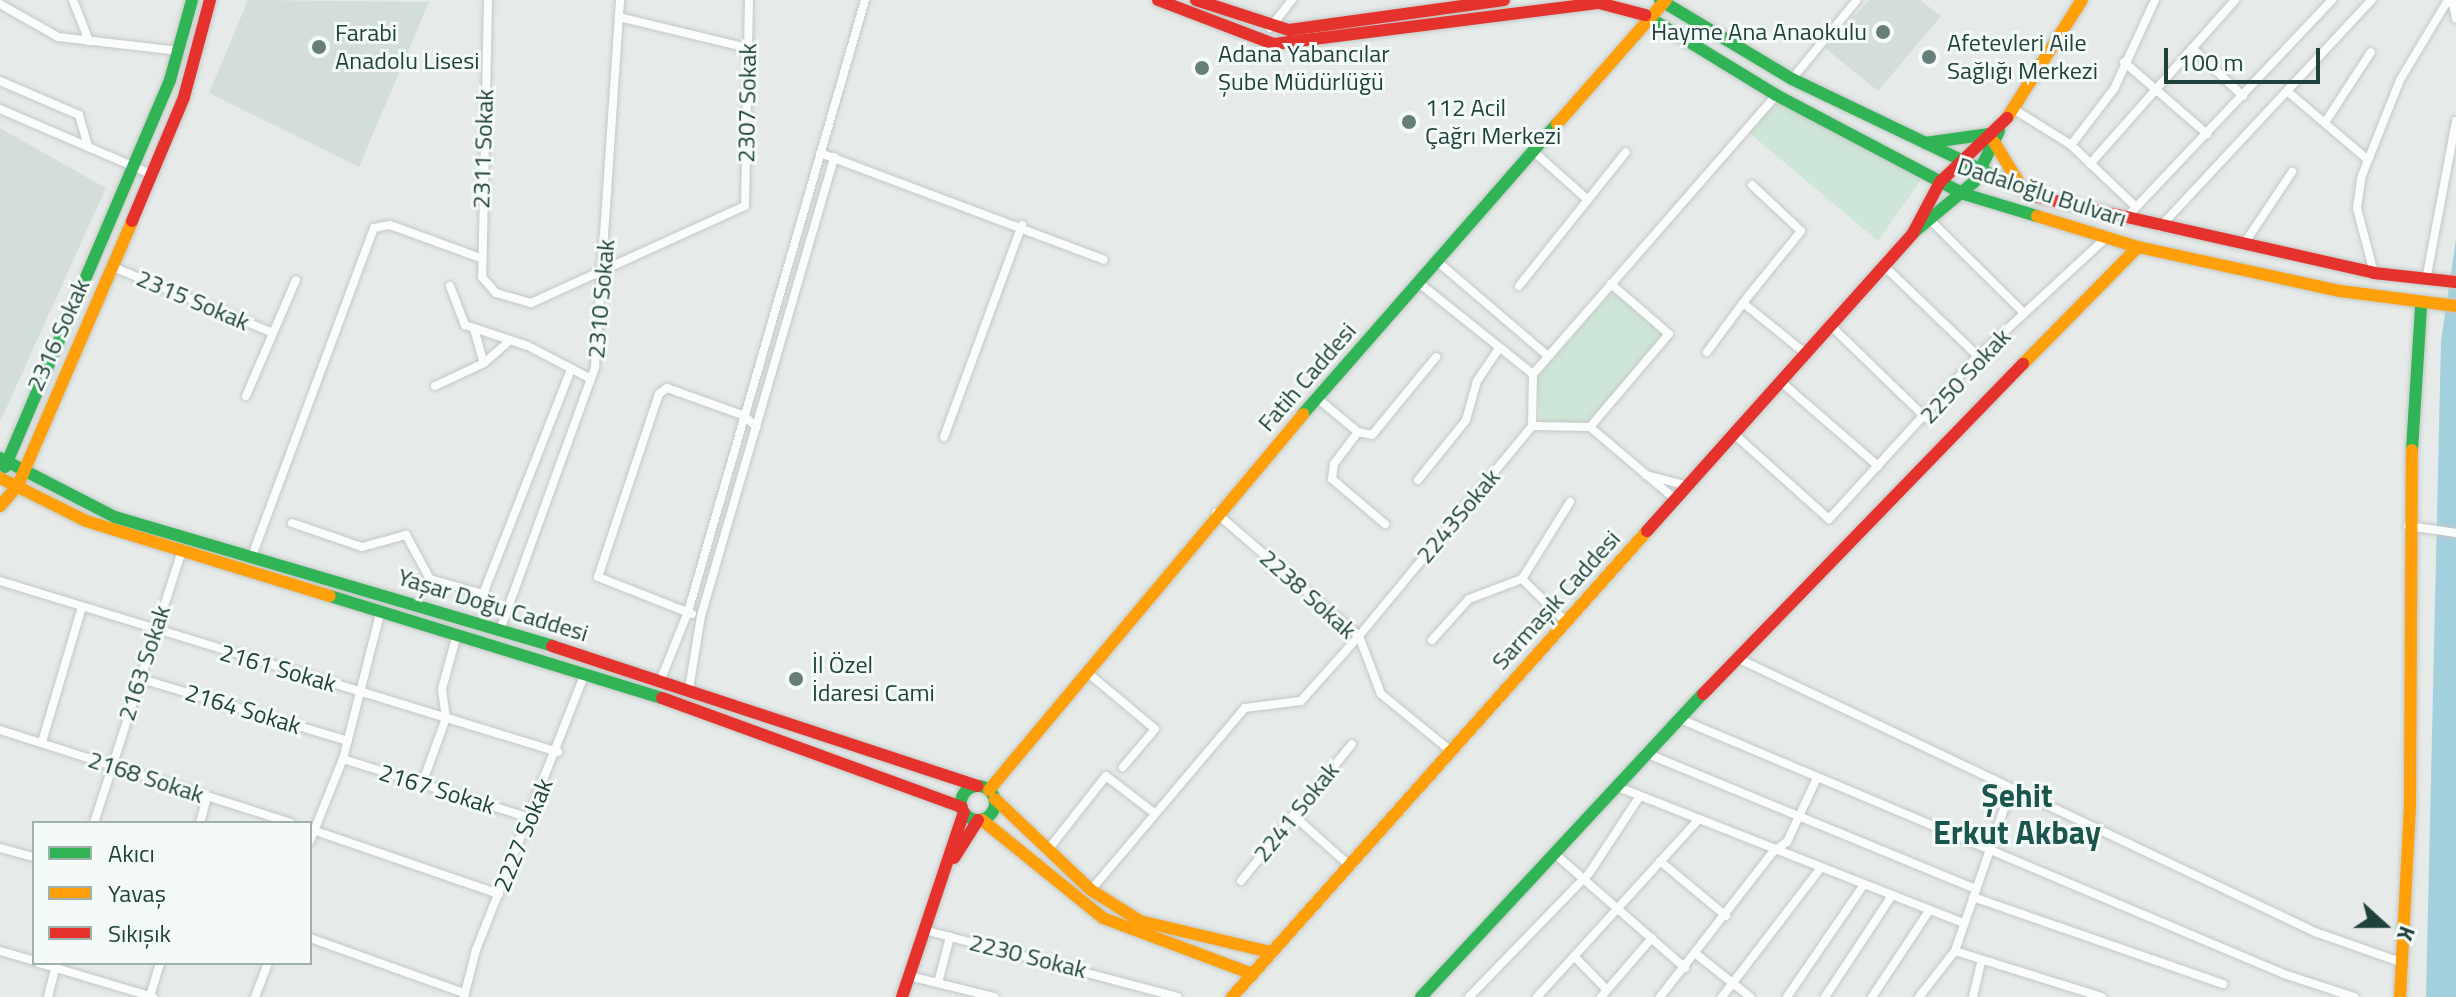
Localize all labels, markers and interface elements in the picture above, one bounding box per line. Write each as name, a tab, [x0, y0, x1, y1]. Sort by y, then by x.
place label: Hayme Ana Anaokulu	[1651, 18, 1867, 46]
place label: Farabi Anadolu Lisesi	[335, 19, 480, 75]
marker: Hayme Ana Anaokulu	[1874, 23, 1892, 41]
place label: Afetevleri Aile Sağlığı Merkezi	[1947, 29, 2098, 85]
scale bar	[2168, 32, 2324, 82]
marker: Farabi Anadolu Lisesi	[310, 38, 328, 56]
place label: Adana Yabancılar Şube Müdürlüğü	[1218, 40, 1390, 96]
street label: 2307 Sokak	[732, 43, 762, 163]
text: 100 m	[2178, 44, 2244, 80]
marker: Afetevleri Aile Sağlığı Merkezi	[1918, 46, 1940, 68]
marker: Adana Yabancılar Şube Müdürlüğü	[1193, 59, 1211, 77]
street label: 2311 Sokak	[467, 89, 499, 209]
place label: 112 Acil Çağrı Merkezi	[1425, 94, 1561, 150]
marker: 112 Acil Çağrı Merkezi	[1400, 113, 1418, 131]
street label: Dadaloğlu Bulvarı	[1954, 151, 2130, 233]
street label: 2310 Sokak	[581, 238, 621, 360]
street label: 2315 Sokak	[132, 263, 254, 337]
street label: 2316 Sokak	[21, 274, 95, 396]
street label: Fatih Caddesi	[1252, 317, 1362, 437]
street label: 2250 Sokak	[1914, 322, 2016, 430]
street label: 2243Sokak	[1410, 463, 1506, 569]
street label: Sarmaşık Caddesi	[1486, 524, 1626, 676]
street label: 2238 Sokak	[1254, 543, 1362, 645]
street label: Yaşar Doğu Caddesi	[394, 562, 592, 648]
street label: 2163 Sokak	[112, 602, 176, 724]
street label: 2161 Sokak	[217, 638, 339, 698]
place label: İl Özel İdaresi Cami	[812, 651, 935, 707]
marker: İl Özel İdaresi Cami	[787, 670, 805, 688]
street label: 2164 Sokak	[182, 678, 304, 740]
street label: 2168 Sokak	[85, 745, 207, 809]
street label: 2241 Sokak	[1247, 756, 1345, 868]
street label: 2167 Sokak	[376, 758, 498, 820]
street label: 2227 Sokak	[487, 774, 559, 896]
district label: Şehit Erkut Akbay	[1933, 777, 2101, 852]
legend	[32, 821, 312, 965]
text: Akıcı	[108, 835, 155, 871]
text: Yavaş	[108, 875, 166, 911]
north arrow	[2344, 885, 2424, 965]
text: Sıkışık	[108, 915, 171, 951]
text: K	[2388, 921, 2425, 946]
street label: 2230 Sokak	[966, 928, 1090, 984]

